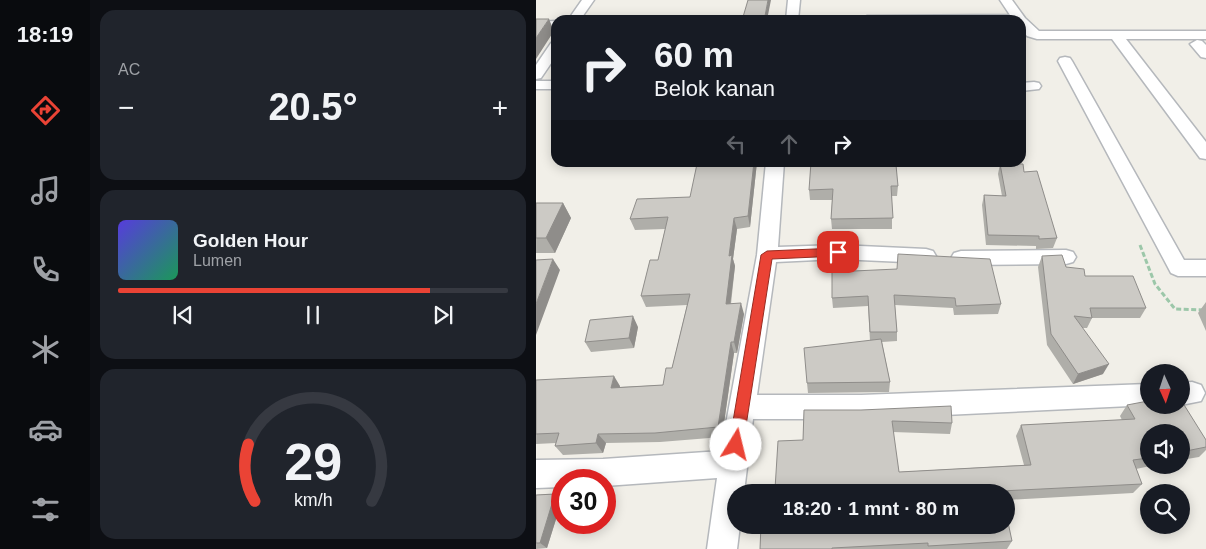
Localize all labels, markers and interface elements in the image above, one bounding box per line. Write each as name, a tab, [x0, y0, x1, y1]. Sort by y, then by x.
text: 18:19	[17, 22, 73, 47]
icon: right	[571, 35, 636, 100]
text: 60 m	[654, 35, 734, 74]
text: AC	[118, 61, 140, 78]
text: Belok kanan	[654, 76, 775, 101]
text: 20.5°	[268, 86, 358, 128]
text: −	[118, 92, 134, 123]
text: +	[492, 92, 508, 123]
icon: directions	[28, 93, 63, 128]
icon: left	[722, 130, 750, 158]
icon: ahead	[775, 130, 803, 158]
icon: right	[828, 130, 856, 158]
icon: music	[28, 173, 63, 208]
text: Golden Hour	[193, 230, 308, 251]
pin	[817, 231, 859, 273]
icon: arrive	[824, 238, 852, 266]
icon: phone	[28, 252, 63, 287]
text: Lumen	[193, 252, 242, 269]
icon: previous	[169, 301, 197, 329]
icon: pause	[299, 301, 327, 329]
icon: next	[429, 301, 457, 329]
icon: climate	[28, 332, 63, 367]
north arrow	[1140, 364, 1190, 414]
map controls	[1140, 364, 1190, 534]
icon: car	[28, 412, 63, 447]
position arrow	[709, 418, 761, 470]
button: sound	[1140, 424, 1190, 474]
text: 29	[284, 433, 342, 491]
speed limit sign: 30	[551, 469, 616, 534]
button: search	[1140, 484, 1190, 534]
text: km/h	[294, 490, 332, 510]
icon: filters	[28, 492, 63, 527]
text: 18:20 · 1 mnt · 80 m	[783, 498, 959, 519]

